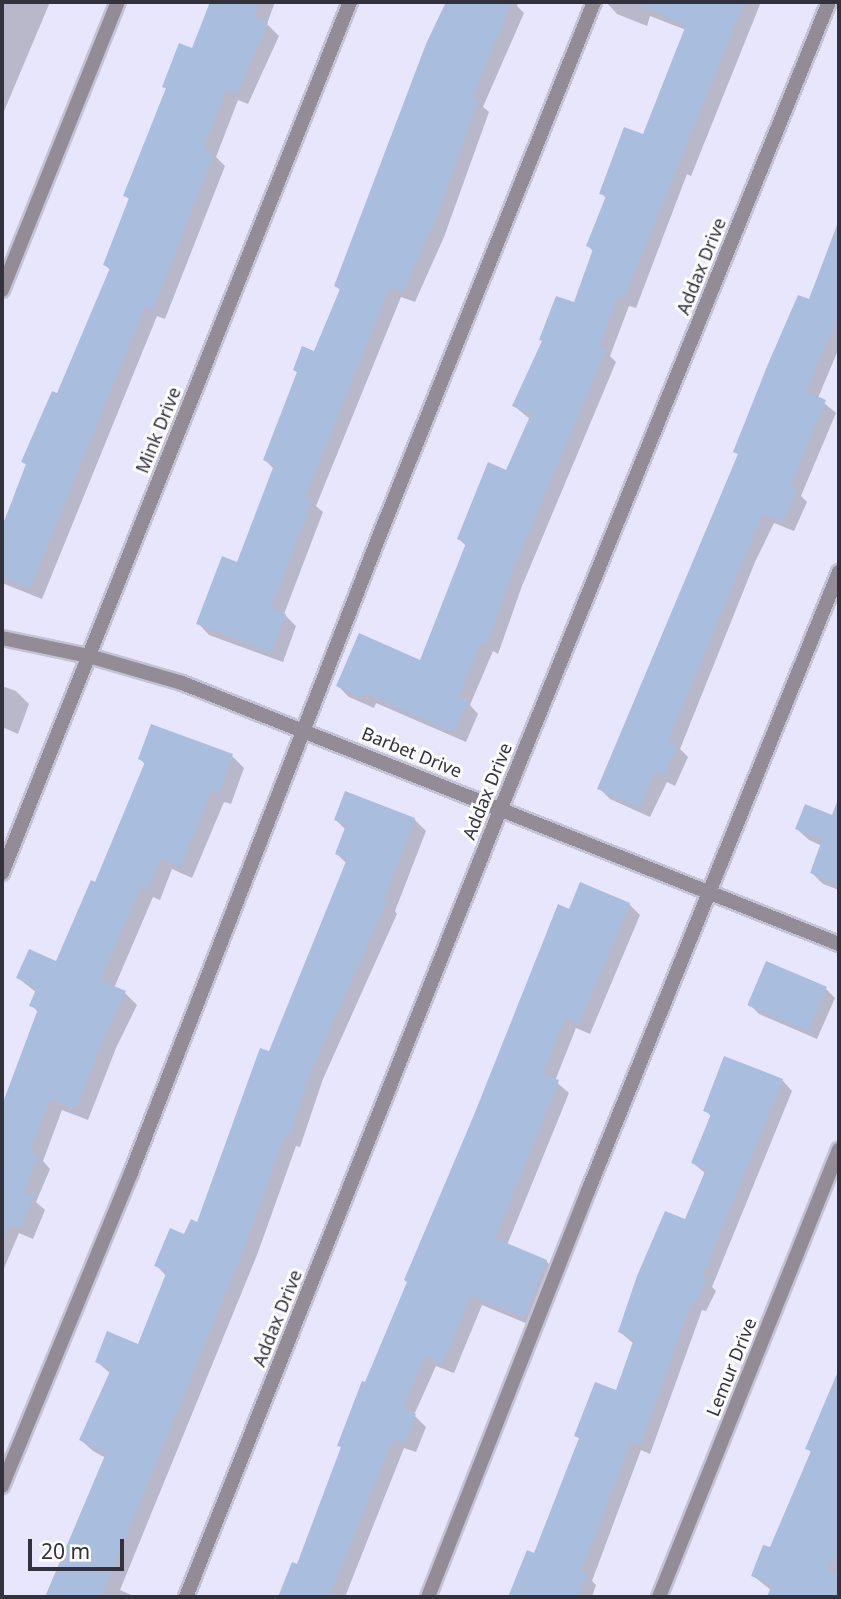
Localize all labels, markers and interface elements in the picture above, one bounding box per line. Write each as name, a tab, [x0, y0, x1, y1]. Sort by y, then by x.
street label: Addax Drive	[672, 214, 730, 318]
street label: Mink Drive	[131, 384, 185, 476]
street label: Barbet Drive	[359, 722, 465, 782]
street label: Addax Drive	[458, 739, 516, 843]
street label: Addax Drive	[248, 1266, 306, 1370]
street label: Lemur Drive	[701, 1315, 761, 1419]
scale bar	[32, 1526, 128, 1570]
text: 20 m	[41, 1537, 90, 1565]

